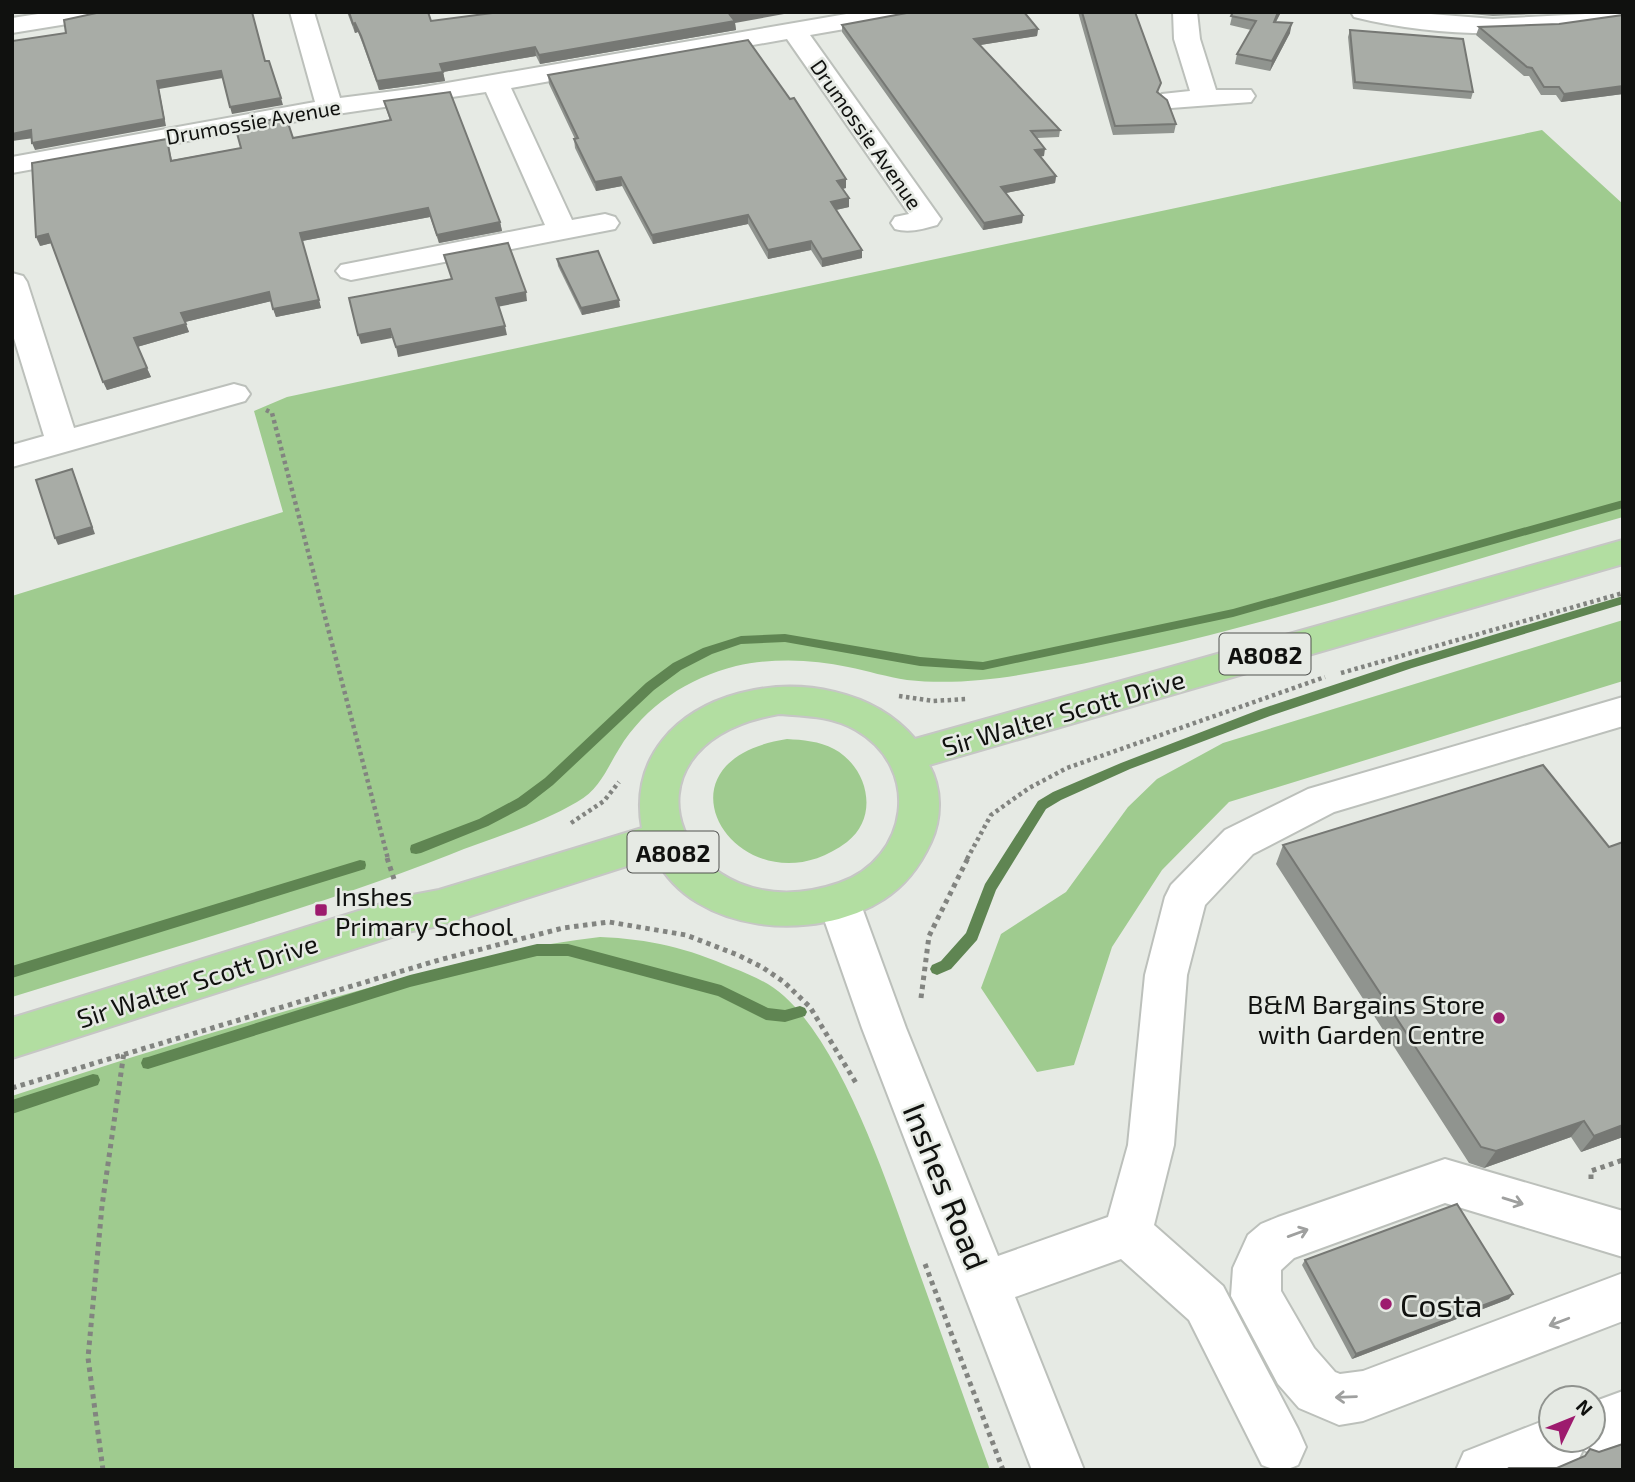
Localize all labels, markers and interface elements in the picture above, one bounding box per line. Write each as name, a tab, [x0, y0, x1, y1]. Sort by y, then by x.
street label: Drumossie Avenue	[806, 54, 928, 214]
street label: Drumossie Avenue	[164, 93, 342, 149]
road number: A8082	[1220, 634, 1310, 674]
street label: Sir Walter Scott Drive	[938, 662, 1188, 762]
road number: A8082	[628, 832, 718, 872]
place label: Inshes Primary School	[335, 880, 514, 941]
marker: Inshes Primary School	[313, 902, 329, 918]
street label: Sir Walter Scott Drive	[73, 926, 321, 1034]
place label: B&M Bargains Store with Garden Centre	[1247, 988, 1485, 1049]
marker: B&M Bargains Store with Garden Centre	[1491, 1010, 1507, 1026]
street label: Inshes Road	[896, 1097, 998, 1275]
one-way arrow	[1502, 1196, 1524, 1209]
one-way arrow	[1286, 1226, 1308, 1239]
place label: Costa	[1400, 1285, 1482, 1323]
marker: Costa	[1378, 1296, 1394, 1312]
one-way arrow	[1548, 1316, 1570, 1329]
north arrow	[1537, 1384, 1607, 1454]
one-way arrow	[1335, 1391, 1358, 1404]
text: N	[1572, 1394, 1598, 1420]

